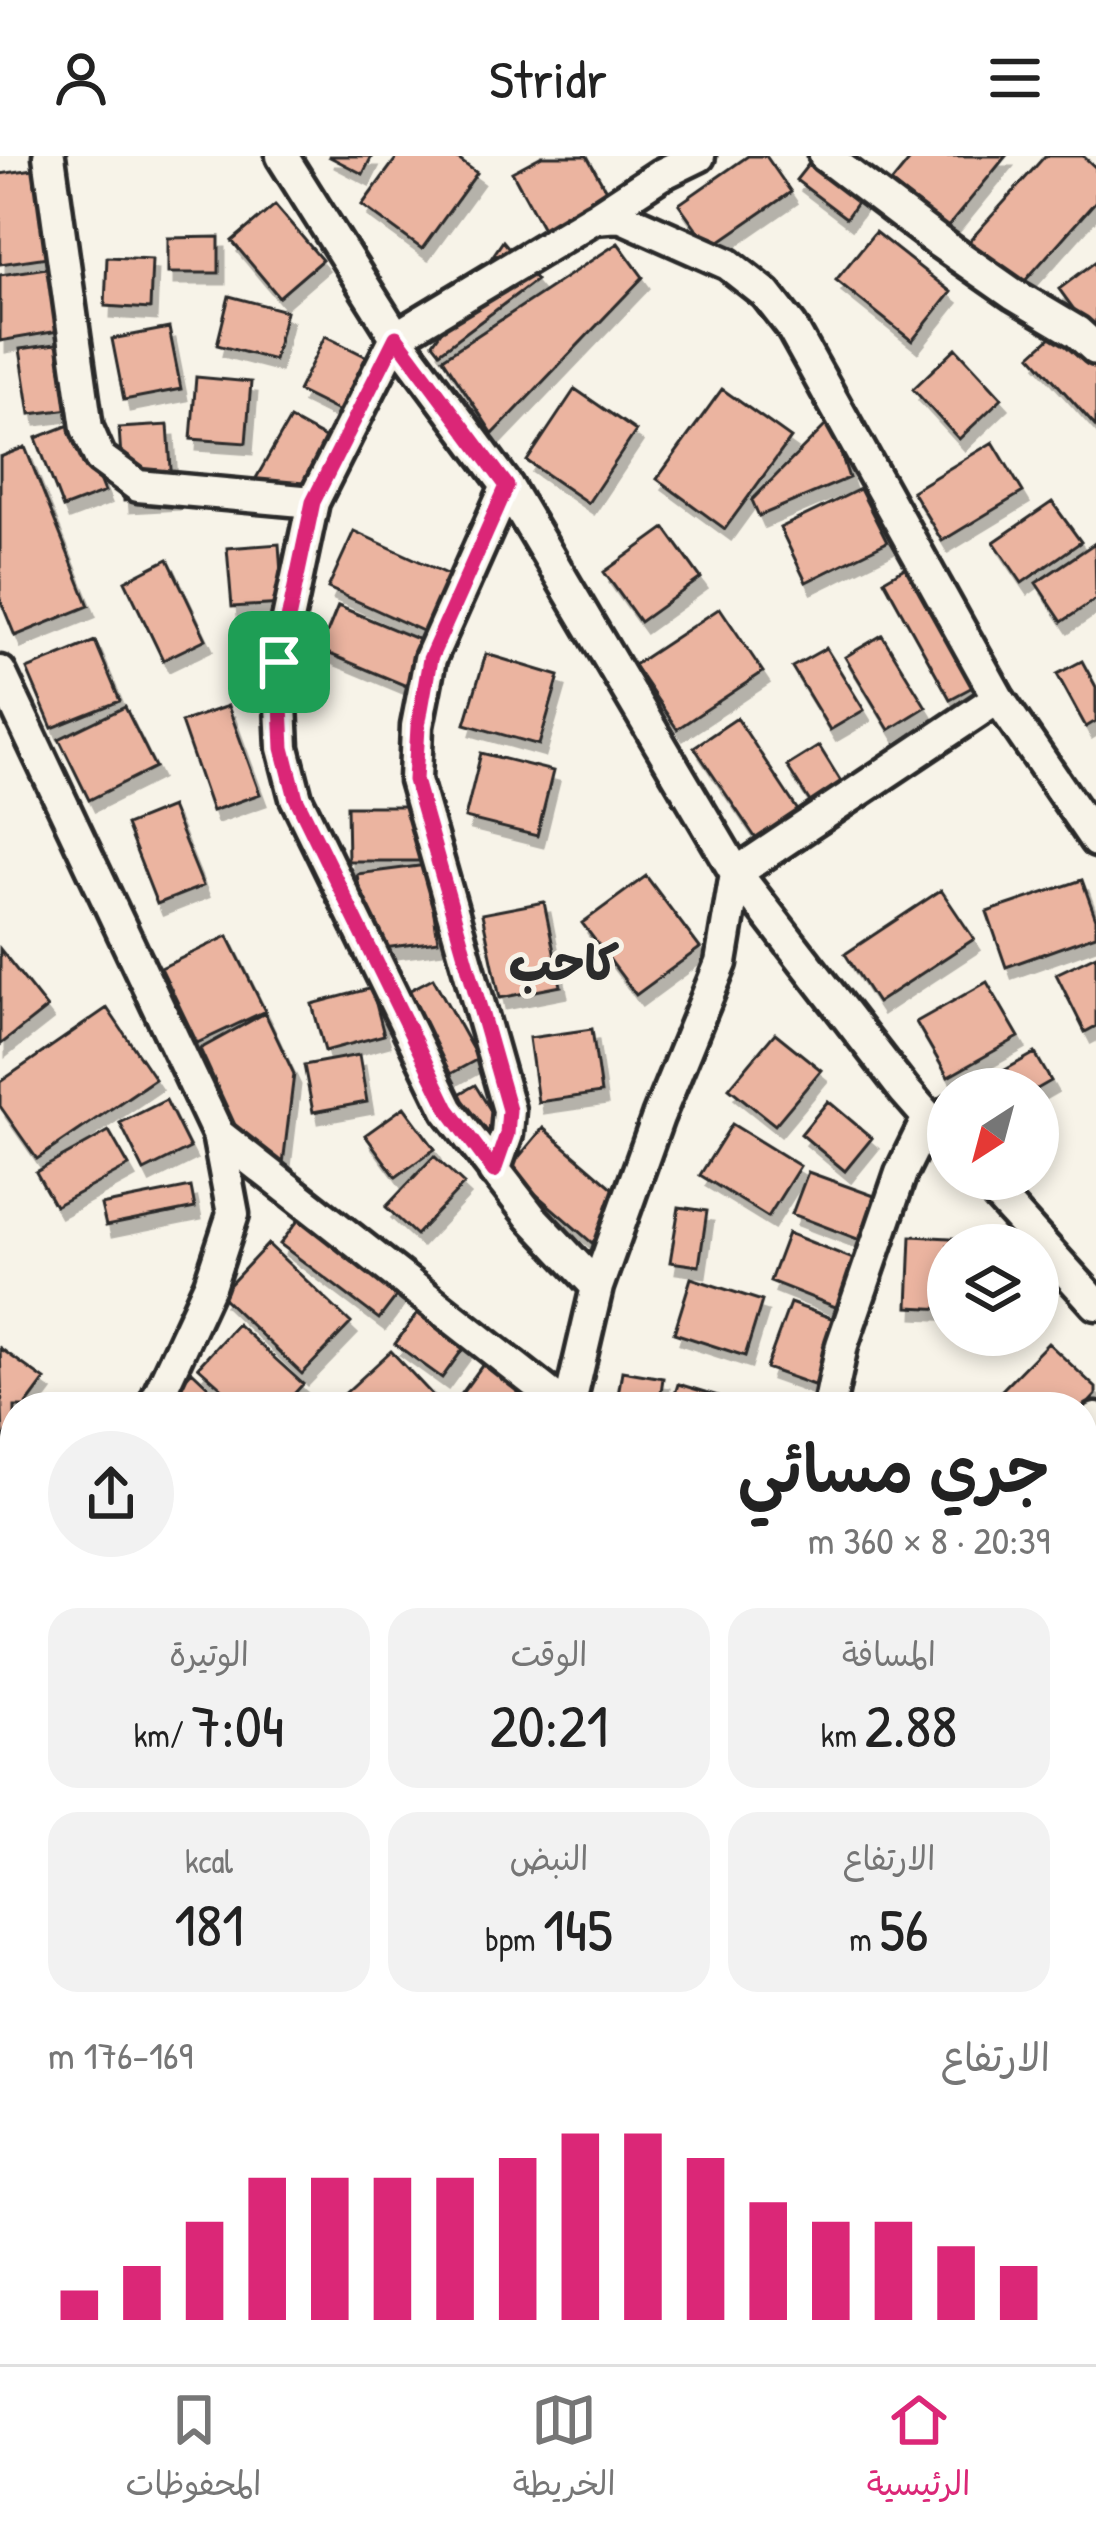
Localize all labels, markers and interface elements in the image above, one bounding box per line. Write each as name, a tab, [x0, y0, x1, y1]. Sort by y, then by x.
text: Stridr	[489, 42, 607, 115]
icon: person	[48, 45, 114, 111]
icon: menu	[982, 45, 1048, 111]
pin	[228, 611, 330, 713]
icon: arrive	[246, 629, 312, 695]
district label: كاحب	[509, 930, 619, 995]
north arrow	[927, 1068, 1059, 1200]
map controls	[927, 1068, 1059, 1356]
button: layers	[927, 1224, 1059, 1356]
text: جري مسائي	[737, 1423, 1050, 1513]
button: share	[48, 1431, 174, 1557]
text: 20:39 · 8 × 360 m	[808, 1513, 1050, 1566]
text: الوتيرة	[169, 1632, 249, 1676]
text: الوقت	[511, 1632, 588, 1676]
text: المسافة	[842, 1632, 936, 1676]
text: 7:04	[191, 1684, 284, 1766]
text: 20:21	[490, 1684, 608, 1766]
text: 2.88	[864, 1684, 957, 1766]
text: /km	[134, 1713, 191, 1757]
text: km	[821, 1713, 864, 1757]
text: النبض	[510, 1836, 588, 1880]
text: الارتفاع	[843, 1836, 935, 1880]
text: kcal	[185, 1839, 233, 1883]
text: 181	[174, 1883, 244, 1965]
text: 145	[543, 1888, 613, 1970]
text: 56	[879, 1888, 929, 1970]
text: bpm	[485, 1917, 543, 1961]
text: m	[849, 1917, 879, 1961]
text: 169–176 m	[48, 2028, 193, 2081]
text: الارتفاع	[941, 2030, 1050, 2083]
tab: المحفوظات	[126, 2387, 261, 2513]
tab: الخريطة	[513, 2387, 616, 2513]
tab: الرئيسية	[867, 2387, 970, 2513]

